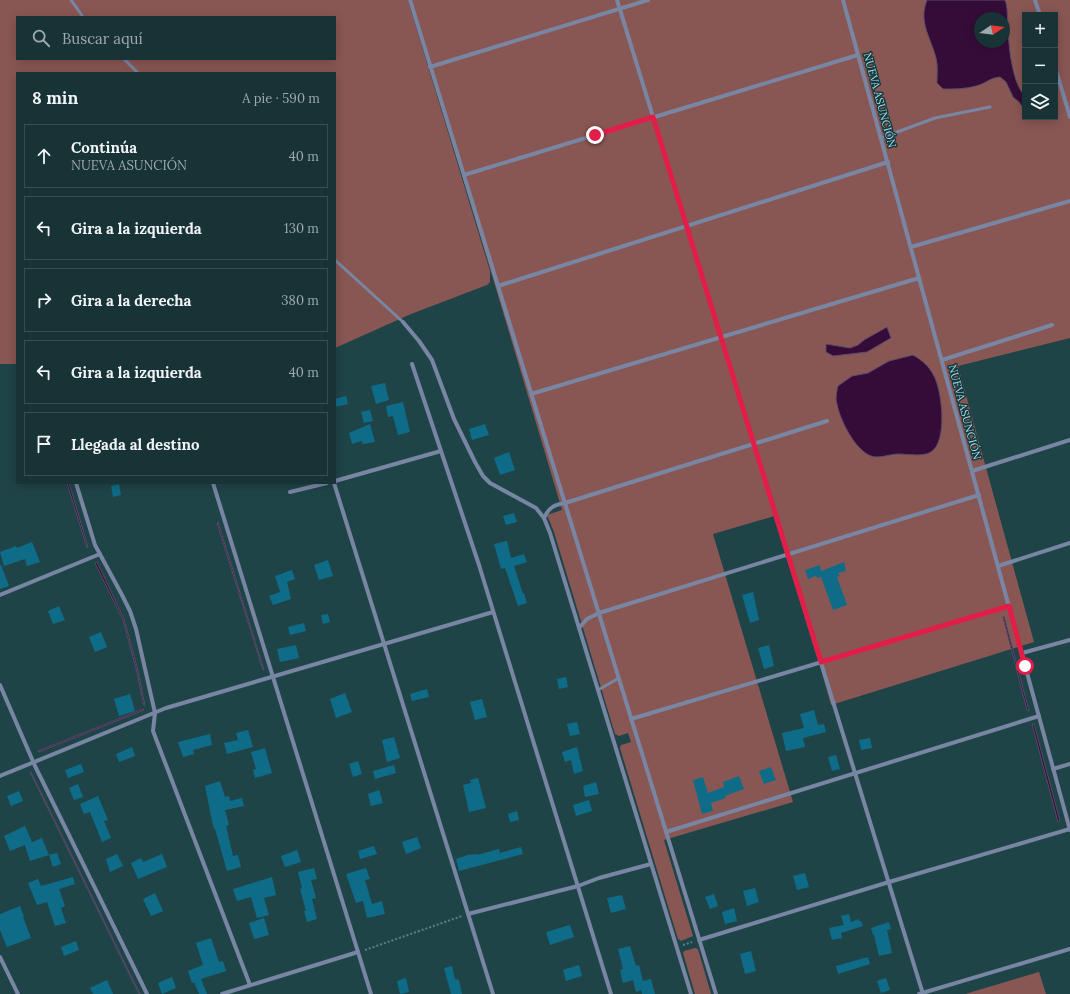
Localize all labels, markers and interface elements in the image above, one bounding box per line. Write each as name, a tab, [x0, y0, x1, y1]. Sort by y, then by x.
north arrow	[974, 12, 1010, 48]
map controls	[1022, 12, 1058, 120]
button: +	[1022, 12, 1058, 48]
search box	[16, 16, 336, 60]
icon: search	[30, 27, 52, 49]
text: Buscar aquí	[62, 29, 143, 48]
button: −	[1022, 48, 1058, 84]
street label: NUEVA ASUNCIÓN	[861, 51, 899, 149]
button: layers	[1022, 84, 1058, 120]
text: 8 min	[32, 87, 78, 109]
text: A pie · 590 m	[242, 90, 320, 107]
route end	[586, 126, 604, 144]
text: Continúa	[71, 138, 137, 157]
icon: ahead	[33, 145, 55, 167]
text: 40 m	[289, 148, 319, 165]
text: NUEVA ASUNCIÓN	[71, 157, 187, 174]
icon: left	[33, 217, 55, 239]
text: Gira a la izquierda	[71, 219, 202, 238]
text: 130 m	[284, 220, 319, 237]
icon: right	[33, 289, 55, 311]
text: Gira a la derecha	[71, 291, 191, 310]
text: 380 m	[281, 292, 319, 309]
icon: left	[33, 361, 55, 383]
text: Gira a la izquierda	[71, 363, 202, 382]
street label: NUEVA ASUNCIÓN	[946, 363, 984, 461]
text: 40 m	[289, 364, 319, 381]
icon: arrive	[33, 433, 55, 455]
text: Llegada al destino	[71, 435, 200, 454]
route start	[1016, 657, 1034, 675]

